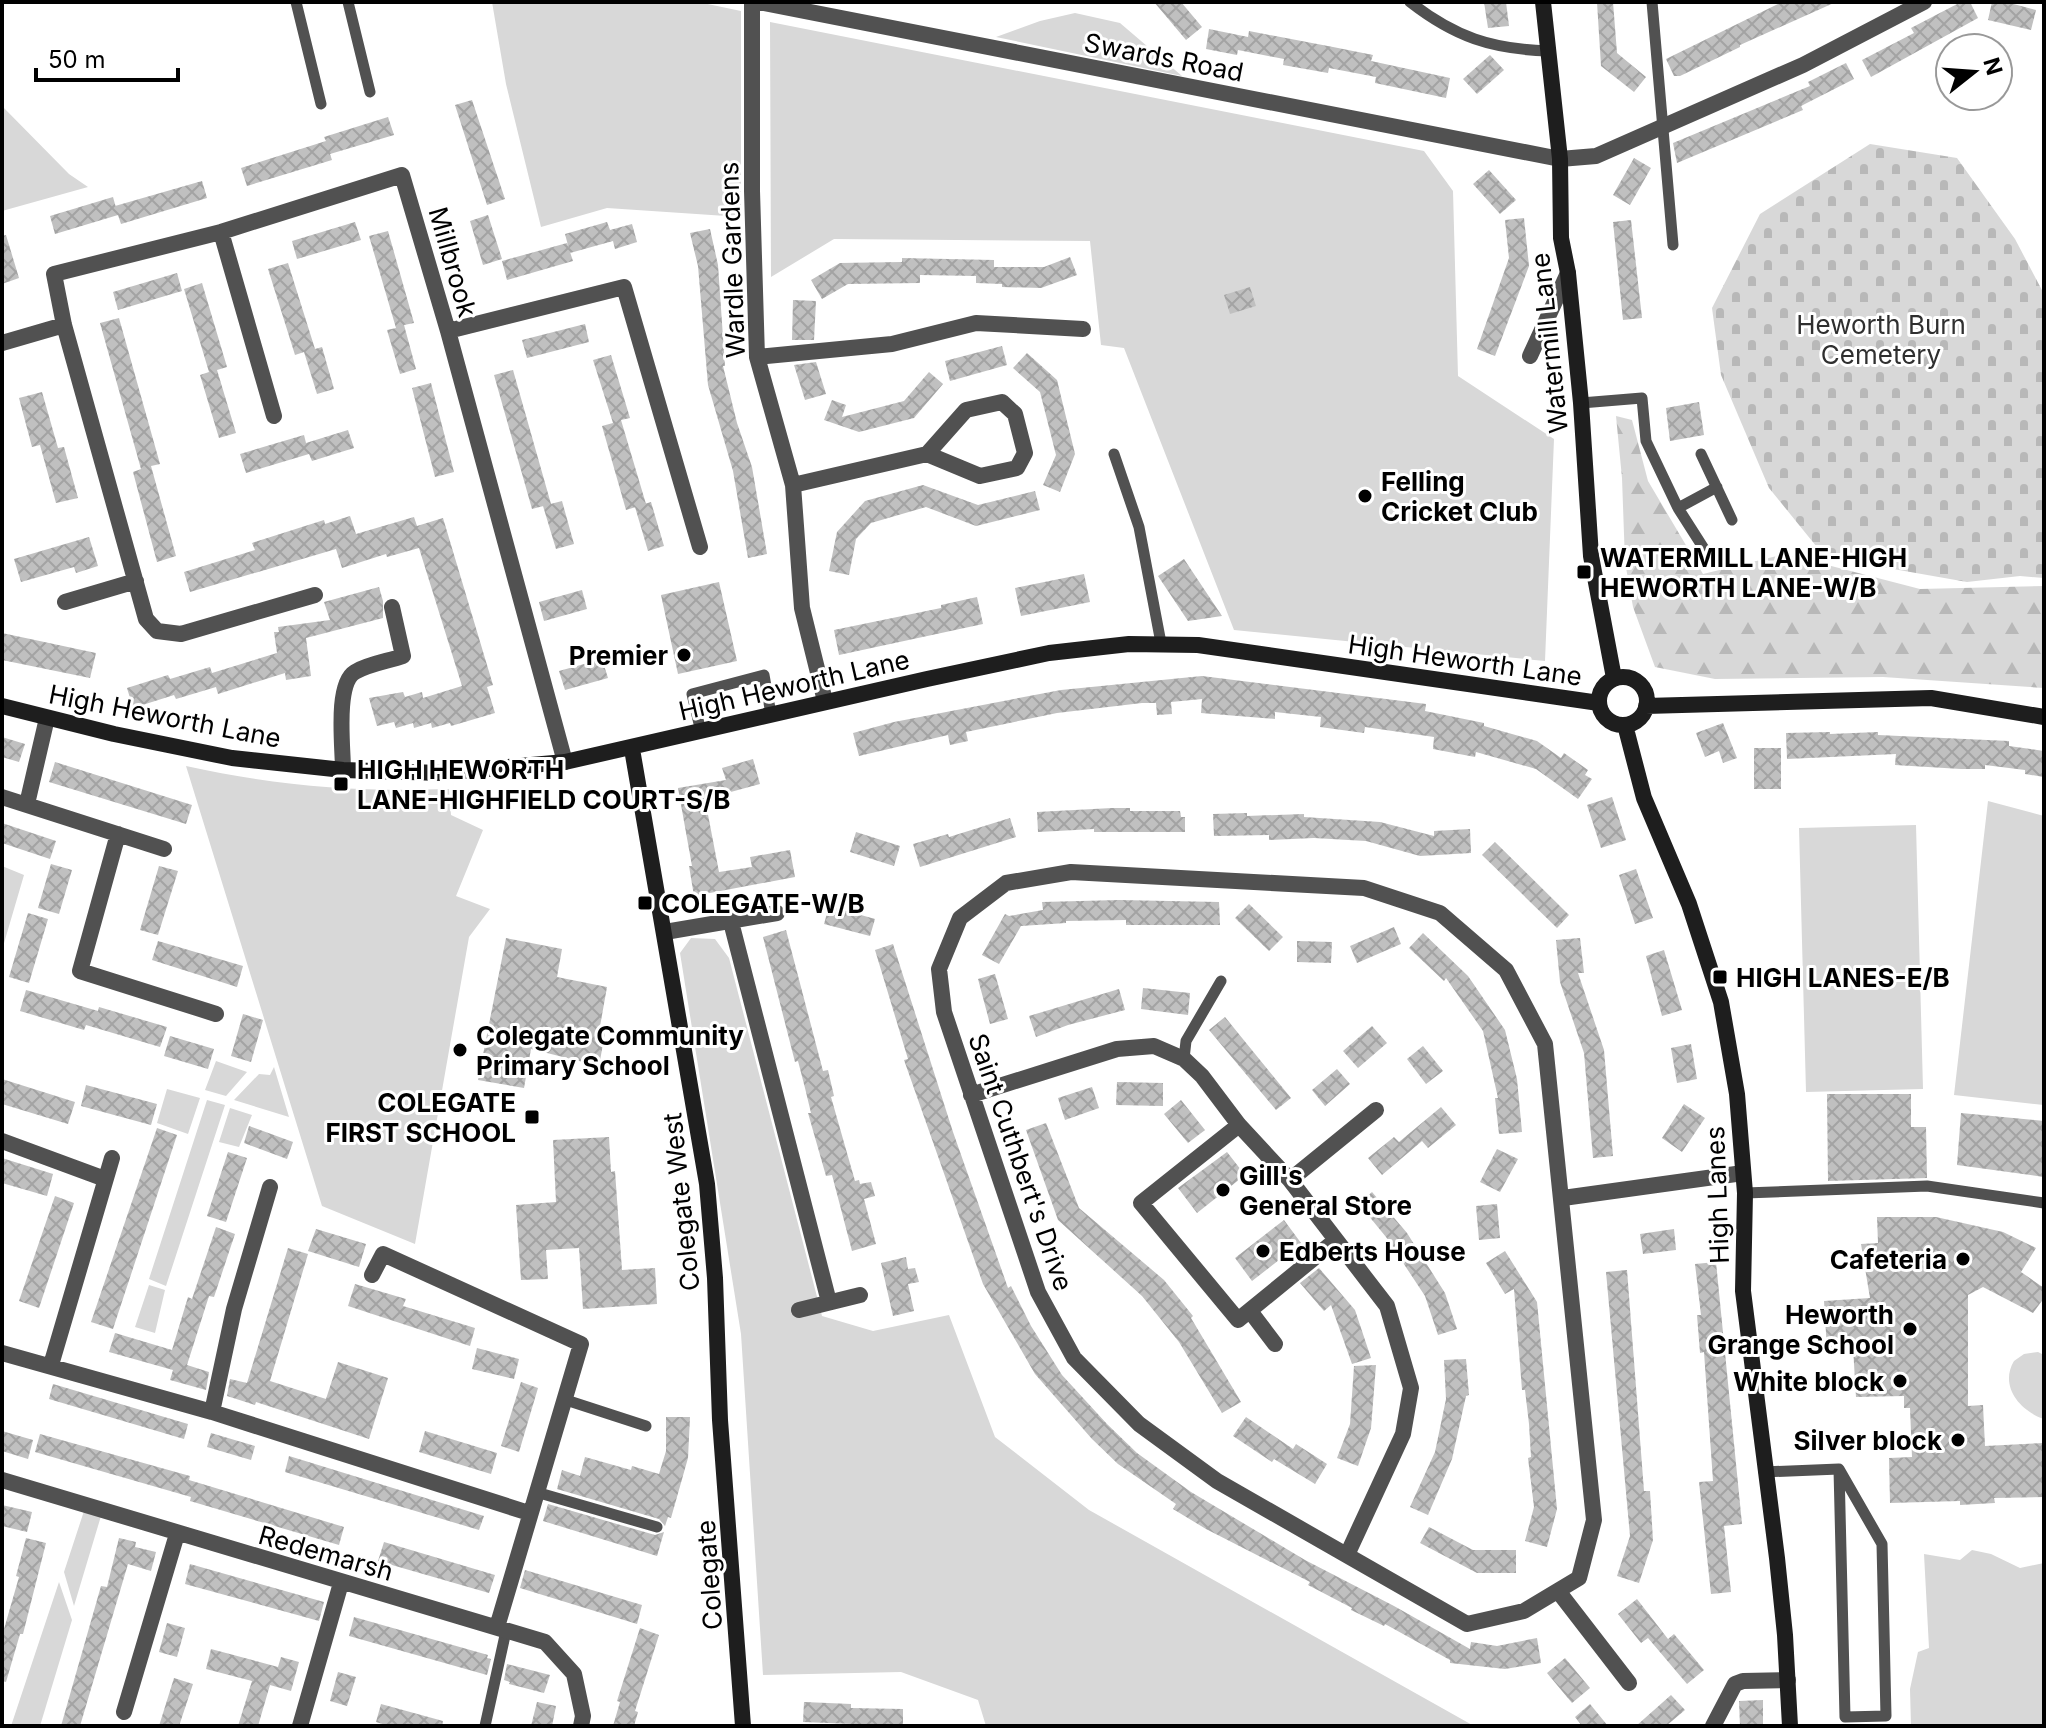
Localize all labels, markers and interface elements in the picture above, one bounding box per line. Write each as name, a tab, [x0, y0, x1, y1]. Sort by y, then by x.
street label: Swards Road	[1082, 26, 1246, 88]
scale bar	[36, 32, 178, 82]
north arrow	[1934, 32, 2014, 112]
text: 50 m	[48, 45, 106, 74]
text: N	[1978, 54, 2008, 78]
street label: Wardle Gardens	[713, 161, 751, 359]
street label: Millbrook	[423, 203, 483, 321]
street label: Watermill Lane	[1524, 251, 1574, 435]
park label: Heworth Burn Cemetery	[1796, 309, 1966, 370]
place label: Felling Cricket Club	[1381, 466, 1538, 527]
marker: Felling Cricket Club	[1356, 487, 1374, 505]
place label: WATERMILL LANE-HIGH HEWORTH LANE-W/B	[1600, 542, 1907, 603]
marker: WATERMILL LANE-HIGH HEWORTH LANE-W/B	[1575, 563, 1593, 581]
street label: High Heworth Lane	[1346, 628, 1584, 692]
place label: Premier	[569, 640, 668, 671]
street label: High Heworth Lane	[676, 643, 912, 727]
marker: Premier	[675, 646, 693, 664]
street label: High Heworth Lane	[46, 678, 284, 754]
place label: HIGH HEWORTH LANE-HIGHFIELD COURT-S/B	[357, 754, 730, 815]
marker: HIGH HEWORTH LANE-HIGHFIELD COURT-S/B	[332, 775, 350, 793]
place label: COLEGATE-W/B	[661, 888, 865, 919]
marker: COLEGATE-W/B	[636, 894, 654, 912]
place label: HIGH LANES-E/B	[1736, 962, 1950, 993]
marker: HIGH LANES-E/B	[1711, 968, 1729, 986]
place label: Colegate Community Primary School	[476, 1020, 744, 1081]
street label: Saint Cuthbert's Drive	[962, 1029, 1080, 1295]
marker: Colegate Community Primary School	[451, 1041, 469, 1059]
place label: COLEGATE FIRST SCHOOL	[325, 1087, 516, 1148]
marker: COLEGATE FIRST SCHOOL	[523, 1108, 541, 1126]
street label: Colegate West	[656, 1111, 706, 1293]
street label: High Lanes	[1699, 1126, 1735, 1264]
place label: Gill's General Store	[1239, 1160, 1412, 1221]
marker: Gill's General Store	[1214, 1181, 1232, 1199]
place label: Edberts House	[1279, 1236, 1466, 1267]
marker: Edberts House	[1254, 1242, 1272, 1260]
place label: Cafeteria	[1830, 1244, 1947, 1275]
marker: Cafeteria	[1954, 1250, 1972, 1268]
place label: Heworth Grange School	[1707, 1299, 1894, 1360]
marker: Heworth Grange School	[1901, 1320, 1919, 1338]
place label: White block	[1733, 1366, 1884, 1397]
marker: White block	[1891, 1372, 1909, 1390]
place label: Silver block	[1794, 1425, 1942, 1456]
marker: Silver block	[1949, 1431, 1967, 1449]
street label: Redemarsh	[255, 1519, 397, 1587]
street label: Colegate	[690, 1519, 728, 1631]

